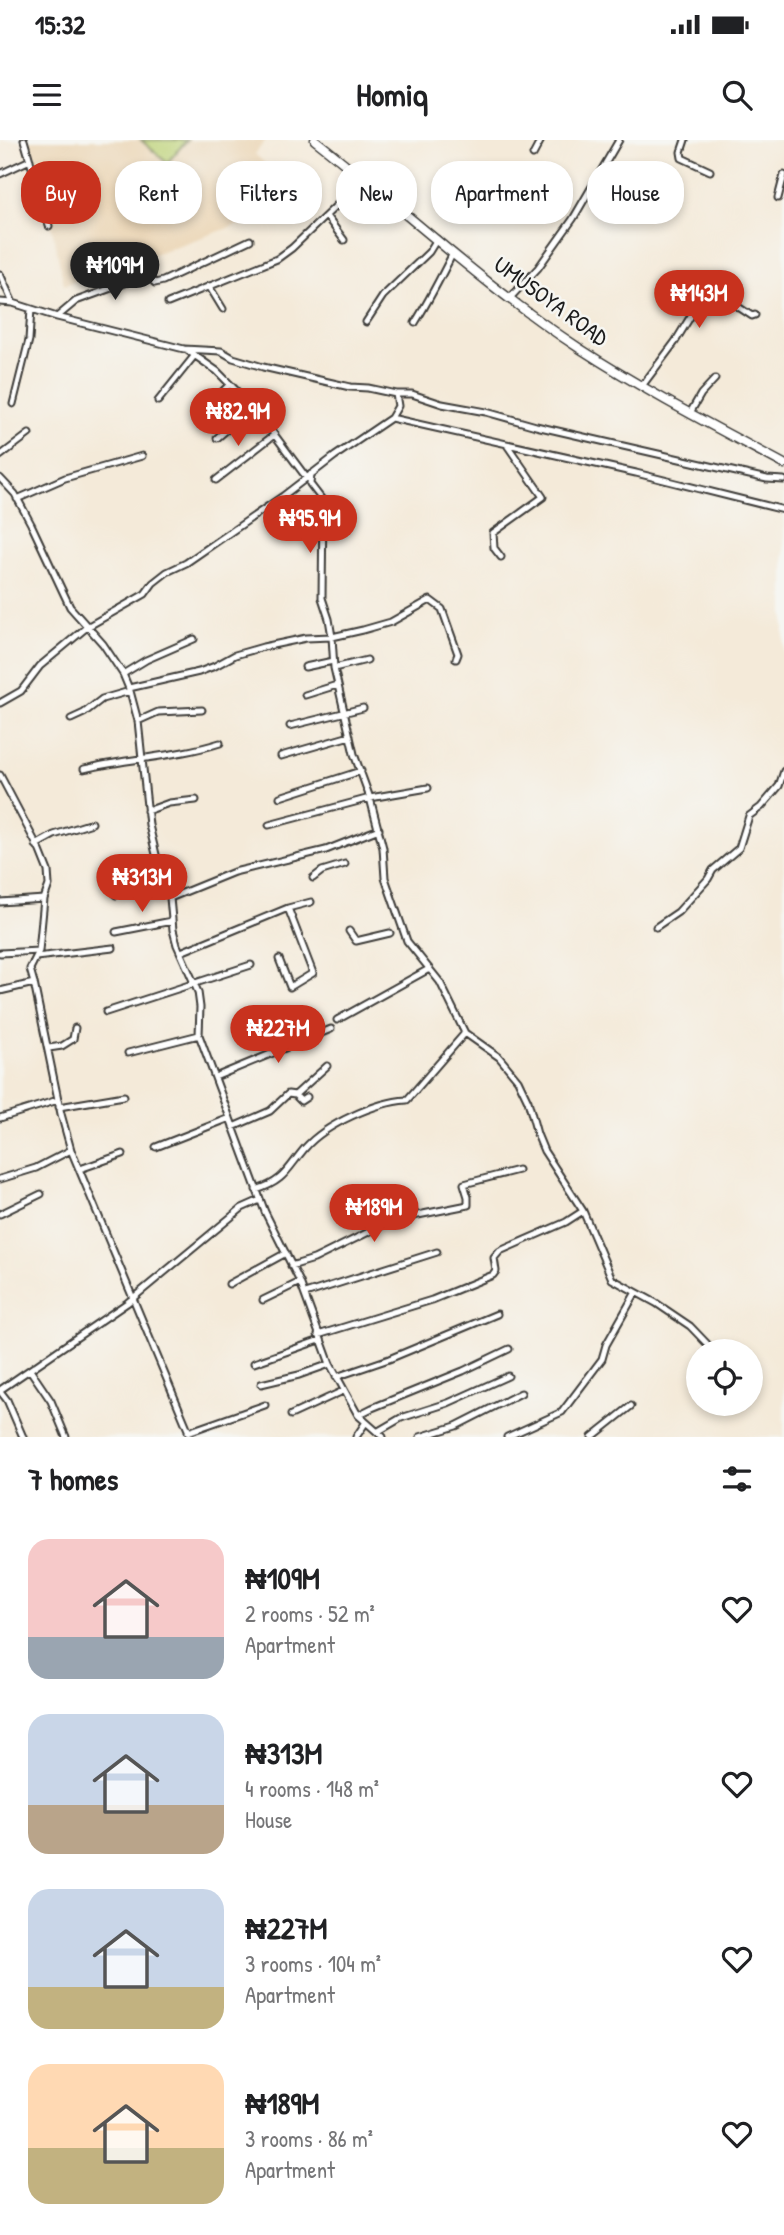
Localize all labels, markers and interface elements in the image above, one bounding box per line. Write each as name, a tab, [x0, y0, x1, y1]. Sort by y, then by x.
text: 15:32	[35, 7, 85, 42]
text: Homiq	[356, 73, 428, 116]
icon: menu	[28, 76, 66, 114]
icon: search	[718, 76, 756, 114]
chip: Buy	[21, 161, 101, 224]
chip: Rent	[115, 161, 202, 224]
chip: Filters	[216, 161, 322, 224]
chip: New	[336, 161, 417, 224]
chip: Apartment	[431, 161, 573, 224]
chip: House	[587, 161, 684, 224]
pin: ₦109M	[66, 242, 164, 302]
text: ₦109M	[86, 249, 144, 280]
street label: UMUSOYA ROAD	[488, 249, 615, 353]
pin: ₦143M	[650, 270, 748, 330]
text: ₦143M	[670, 277, 728, 308]
pin: ₦82.9M	[181, 388, 295, 448]
text: ₦82.9M	[206, 395, 270, 426]
pin: ₦95.9M	[253, 496, 367, 555]
text: ₦95.9M	[279, 502, 341, 533]
pin: ₦313M	[93, 854, 191, 914]
text: ₦313M	[112, 861, 172, 892]
pin: ₦227M	[229, 1006, 327, 1065]
text: ₦227M	[246, 1012, 310, 1043]
pin: ₦189M	[325, 1184, 423, 1244]
text: ₦189M	[345, 1191, 403, 1222]
map controls	[686, 1339, 763, 1416]
button: locate	[686, 1339, 763, 1416]
text: 7 homes	[28, 1459, 118, 1499]
icon: filters	[718, 1460, 756, 1498]
text: ₦109M	[245, 1558, 320, 1598]
icon: home	[84, 1567, 168, 1651]
icon: heart	[718, 1590, 756, 1628]
text: 2 rooms · 52 m²	[245, 1598, 375, 1629]
text: Apartment	[245, 1629, 335, 1660]
text: ₦313M	[245, 1733, 322, 1773]
icon: home	[84, 1742, 168, 1826]
icon: heart	[718, 1765, 756, 1803]
text: 4 rooms · 148 m²	[245, 1773, 379, 1804]
text: House	[245, 1804, 292, 1835]
text: ₦227M	[245, 1908, 327, 1948]
icon: home	[84, 1917, 168, 2001]
icon: heart	[718, 1940, 756, 1978]
text: 3 rooms · 104 m²	[245, 1948, 381, 1979]
text: Apartment	[245, 1979, 335, 2010]
text: ₦189M	[245, 2083, 319, 2123]
icon: home	[84, 2092, 168, 2176]
icon: heart	[718, 2115, 756, 2153]
text: 3 rooms · 86 m²	[245, 2123, 373, 2154]
text: Apartment	[245, 2154, 335, 2185]

